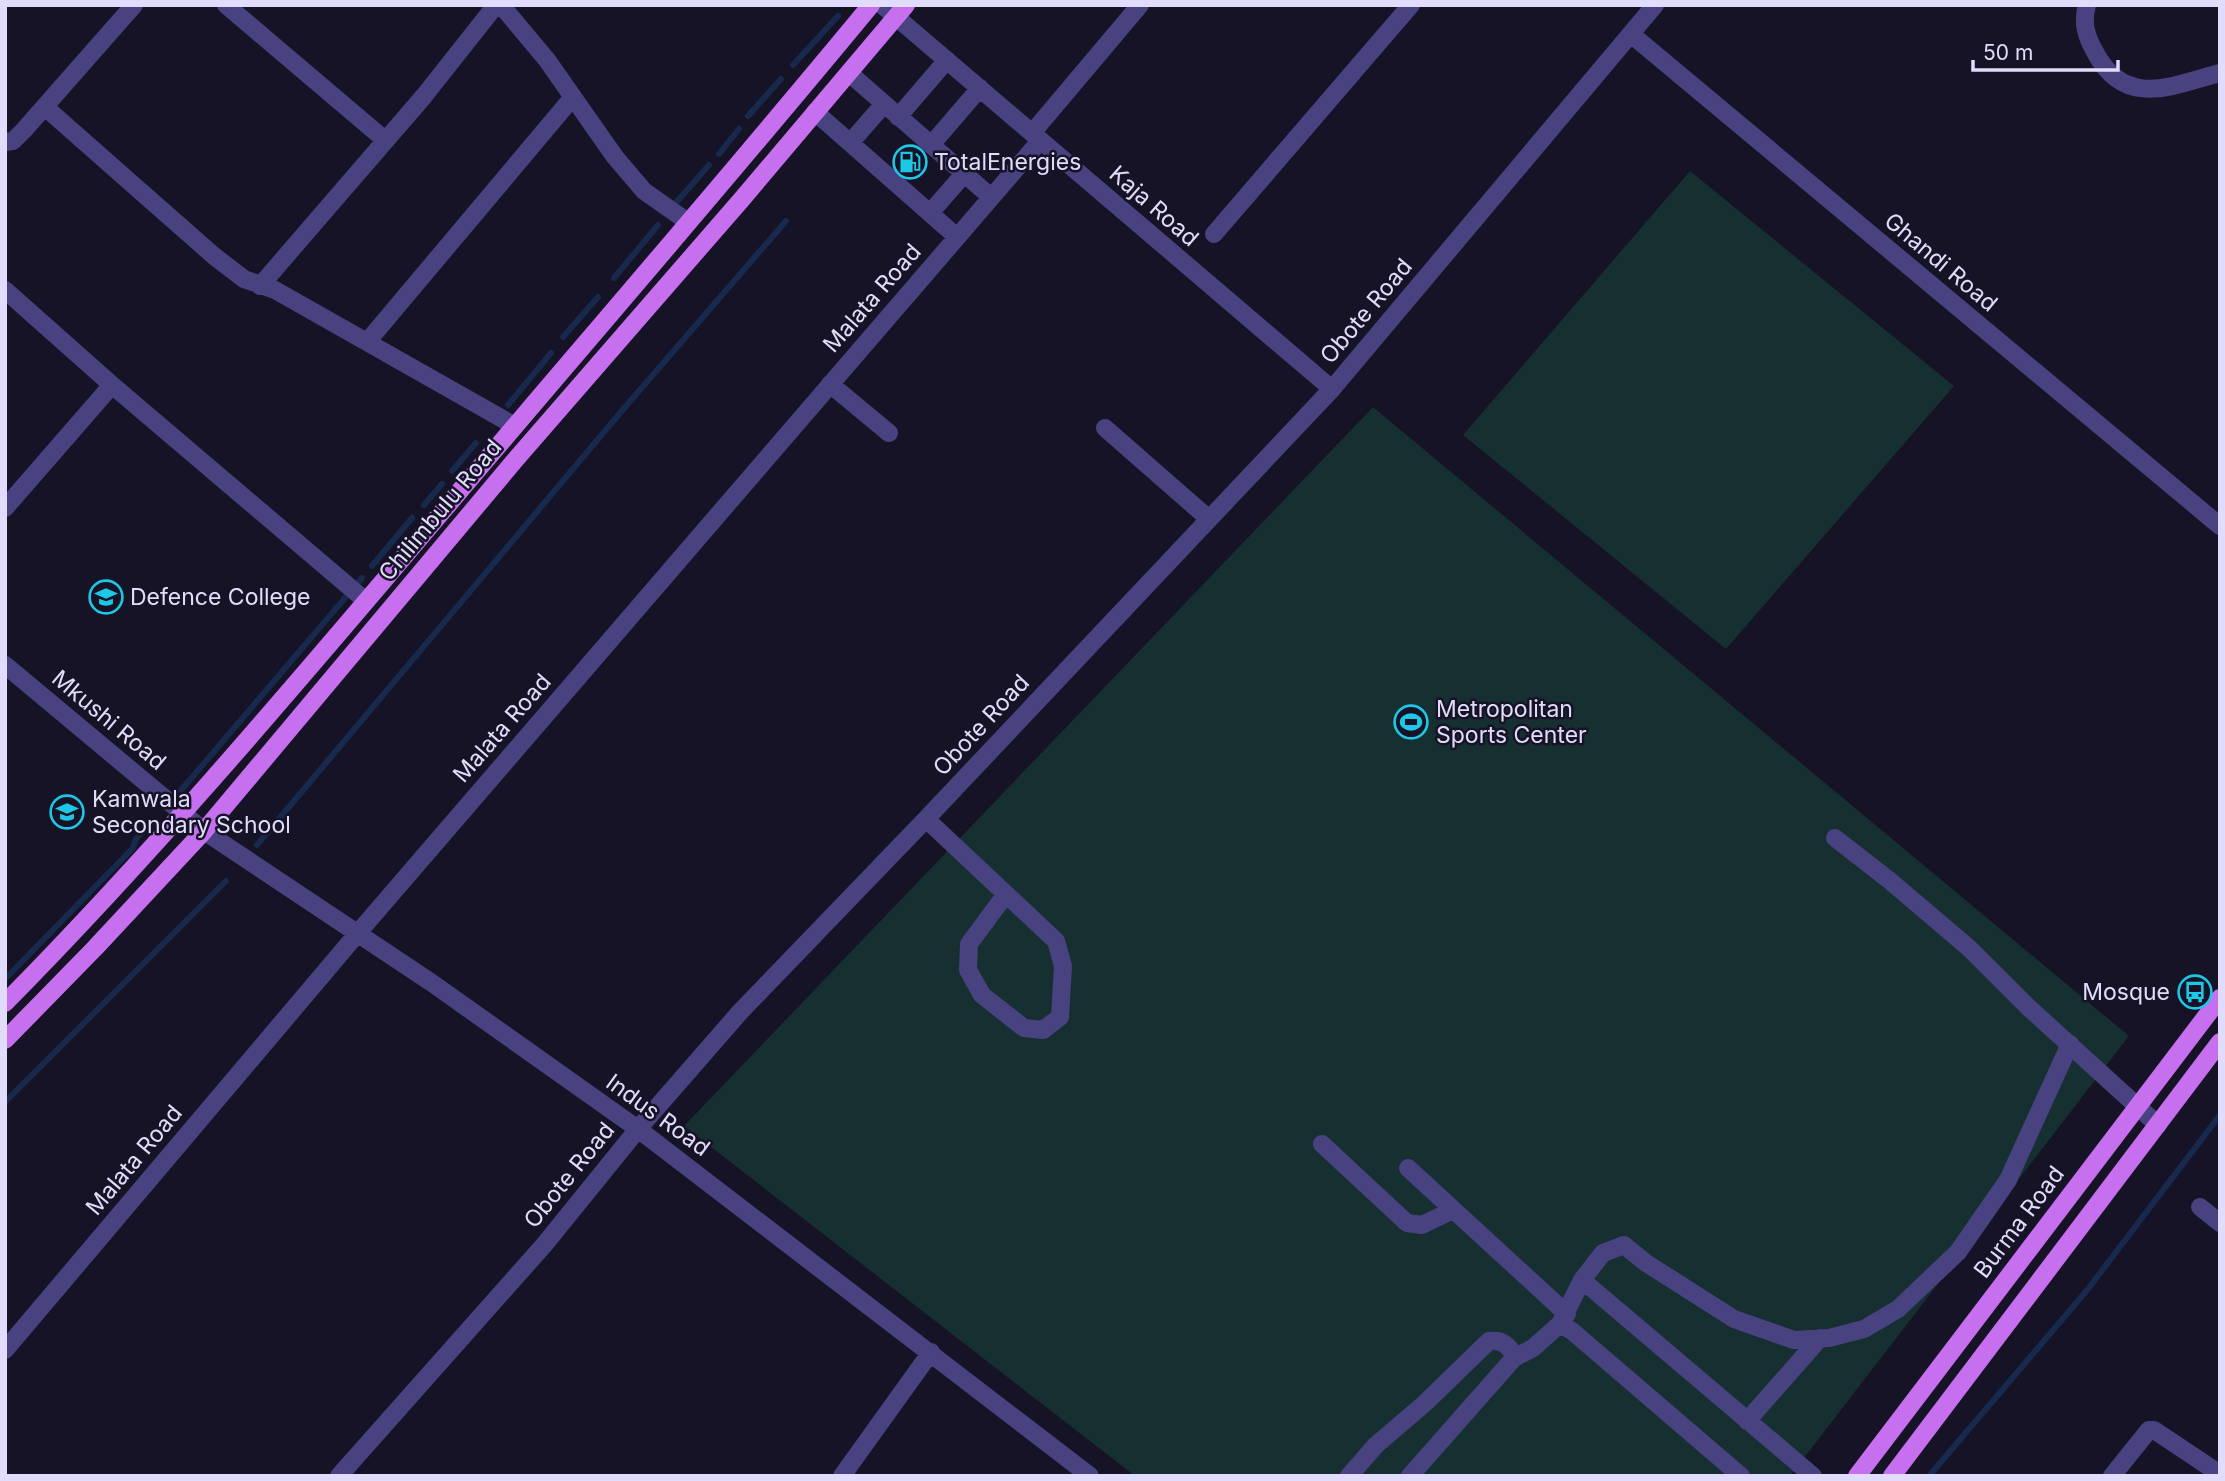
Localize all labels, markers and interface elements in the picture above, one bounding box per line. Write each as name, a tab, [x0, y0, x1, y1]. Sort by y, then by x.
scale bar	[1973, 28, 2118, 72]
text: 50 m	[1983, 40, 2033, 65]
fuel station icon: TotalEnergies	[891, 143, 929, 181]
place label: TotalEnergies	[934, 148, 1081, 176]
street label: Kaja Road	[1104, 160, 1204, 252]
street label: Ghandi Road	[1879, 207, 2003, 317]
street label: Malata Road	[817, 238, 927, 358]
street label: Obote Road	[1314, 253, 1418, 369]
street label: Chilimbulu Road	[373, 434, 507, 586]
school or university icon: Defence College	[87, 578, 125, 616]
place label: Defence College	[130, 583, 311, 611]
street label: Mkushi Road	[46, 664, 172, 776]
street label: Malata Road	[447, 668, 557, 788]
street label: Obote Road	[927, 669, 1035, 781]
place label: Metropolitan Sports Center	[1436, 695, 1587, 749]
sports icon: Metropolitan Sports Center	[1392, 703, 1430, 741]
place label: Kamwala Secondary School	[92, 785, 291, 839]
school or university icon: Kamwala Secondary School	[48, 793, 86, 831]
bus stop icon: Mosque	[2176, 973, 2214, 1011]
place label: Mosque	[2082, 978, 2170, 1006]
street label: Indus Road	[601, 1068, 715, 1162]
street label: Malata Road	[80, 1099, 188, 1221]
street label: Obote Road	[518, 1116, 620, 1234]
street label: Burma Road	[1968, 1161, 2070, 1283]

